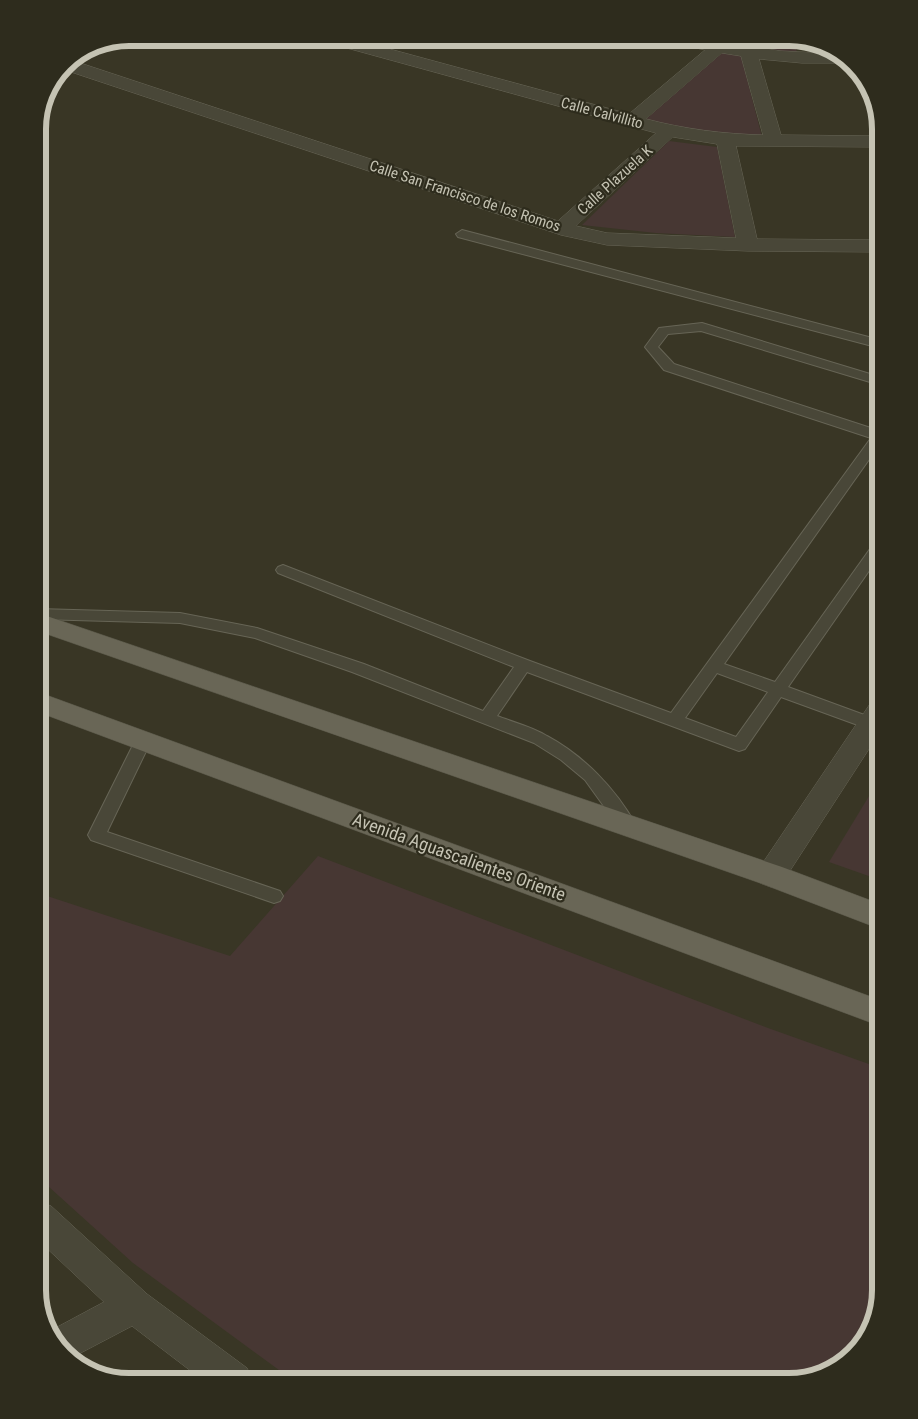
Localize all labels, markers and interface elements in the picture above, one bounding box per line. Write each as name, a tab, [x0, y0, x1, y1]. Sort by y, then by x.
street label: Calle Calvillito	[559, 93, 645, 133]
street label: Calle Plazuela K	[574, 141, 657, 219]
street label: Calle San Francisco de los Romos	[367, 157, 563, 235]
street label: Avenida Aguascalientes Oriente	[350, 808, 569, 905]

